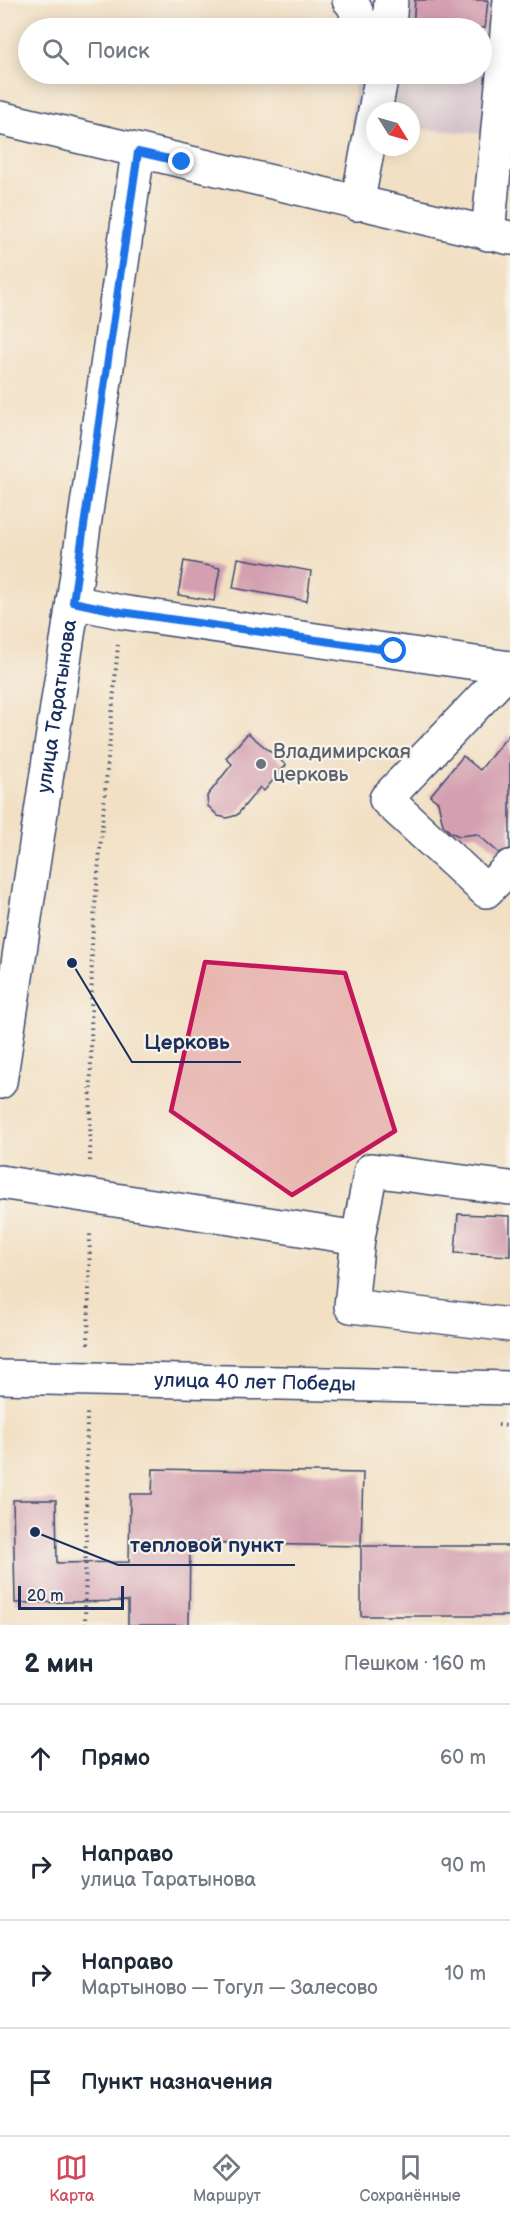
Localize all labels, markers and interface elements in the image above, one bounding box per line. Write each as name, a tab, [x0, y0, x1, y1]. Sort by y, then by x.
search box	[18, 18, 492, 84]
icon: search	[39, 35, 72, 68]
text: Поиск	[87, 38, 150, 65]
north arrow	[366, 102, 420, 156]
route end	[168, 148, 194, 174]
street label: улица Таратынова	[32, 618, 82, 795]
route start	[380, 637, 406, 663]
place label: Владимирская церковь	[273, 740, 411, 787]
marker: Владимирская церковь	[254, 757, 268, 771]
callout: Церковь	[132, 1023, 241, 1062]
text: Церковь	[144, 1030, 230, 1055]
street label: улица 40 лет Победы	[154, 1368, 356, 1397]
callout: тепловой пункт	[118, 1526, 295, 1565]
text: тепловой пункт	[130, 1533, 284, 1558]
scale bar	[18, 1583, 124, 1610]
text: 20 m	[27, 1587, 63, 1606]
text: 2 мин	[24, 1649, 94, 1680]
text: Пешком · 160 m	[344, 1652, 486, 1676]
icon: ahead	[24, 1742, 57, 1775]
text: Прямо	[81, 1745, 150, 1772]
text: 60 m	[440, 1746, 486, 1770]
text: Направо	[81, 1841, 173, 1868]
icon: right	[24, 1850, 57, 1883]
text: 90 m	[441, 1854, 486, 1878]
text: улица Таратынова	[81, 1868, 256, 1892]
text: Направо	[81, 1949, 173, 1976]
icon: right	[24, 1958, 57, 1991]
text: 10 m	[445, 1962, 486, 1986]
text: Мартыново — Тогул — Залесово	[81, 1976, 378, 2000]
icon: arrive	[24, 2066, 57, 2099]
text: Пункт назначения	[81, 2069, 273, 2096]
tab: Карта	[49, 2151, 94, 2206]
tab: Маршрут	[193, 2151, 261, 2206]
tab: Сохранённые	[360, 2151, 461, 2206]

